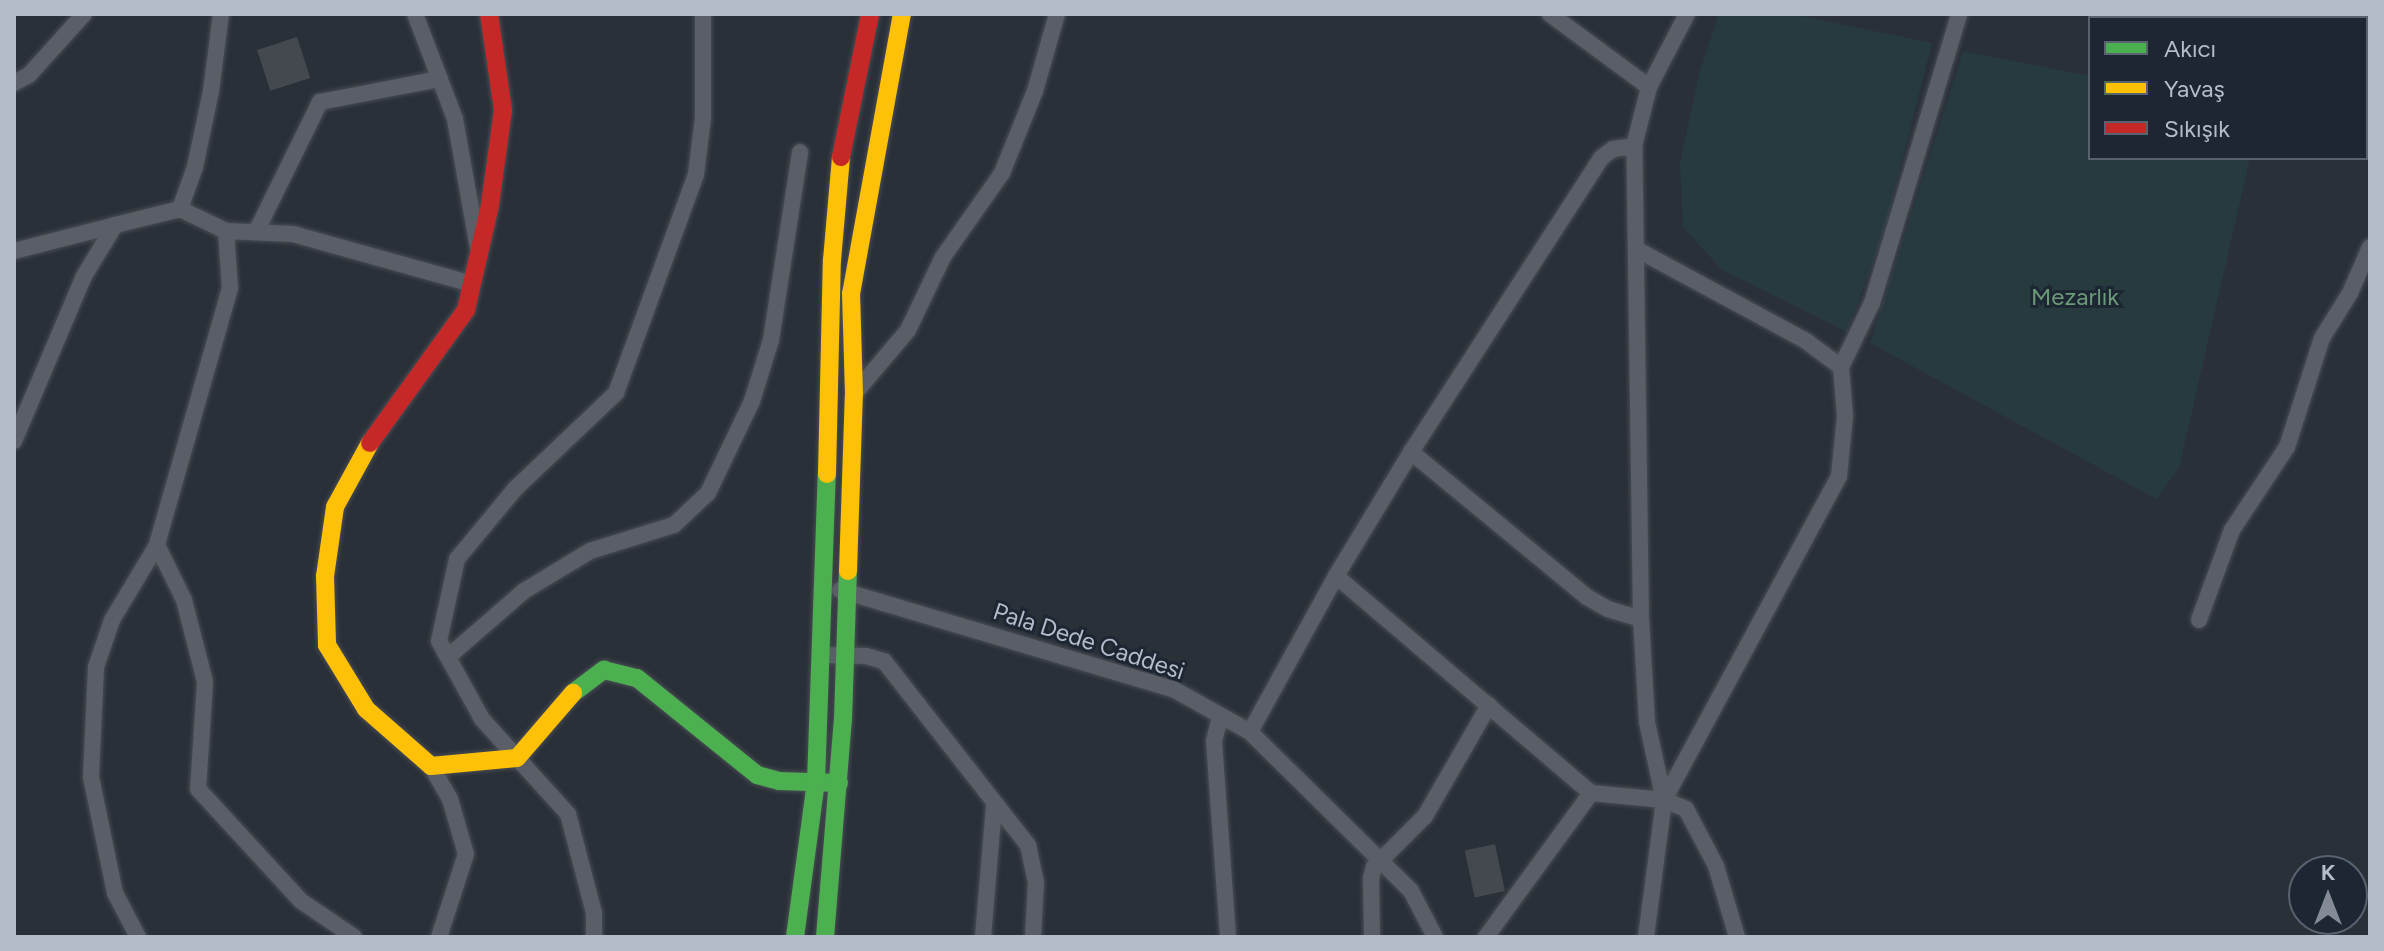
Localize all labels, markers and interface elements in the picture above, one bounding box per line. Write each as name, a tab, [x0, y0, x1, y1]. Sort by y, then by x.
legend	[2088, 16, 2368, 160]
text: Akıcı	[2164, 34, 2216, 63]
text: Yavaş	[2164, 74, 2225, 103]
text: Sıkışık	[2164, 114, 2230, 143]
park label: Mezarlık	[2031, 283, 2119, 311]
street label: Pala Dede Caddesi	[990, 596, 1188, 686]
north arrow	[2288, 855, 2368, 935]
text: K	[2321, 859, 2335, 886]

